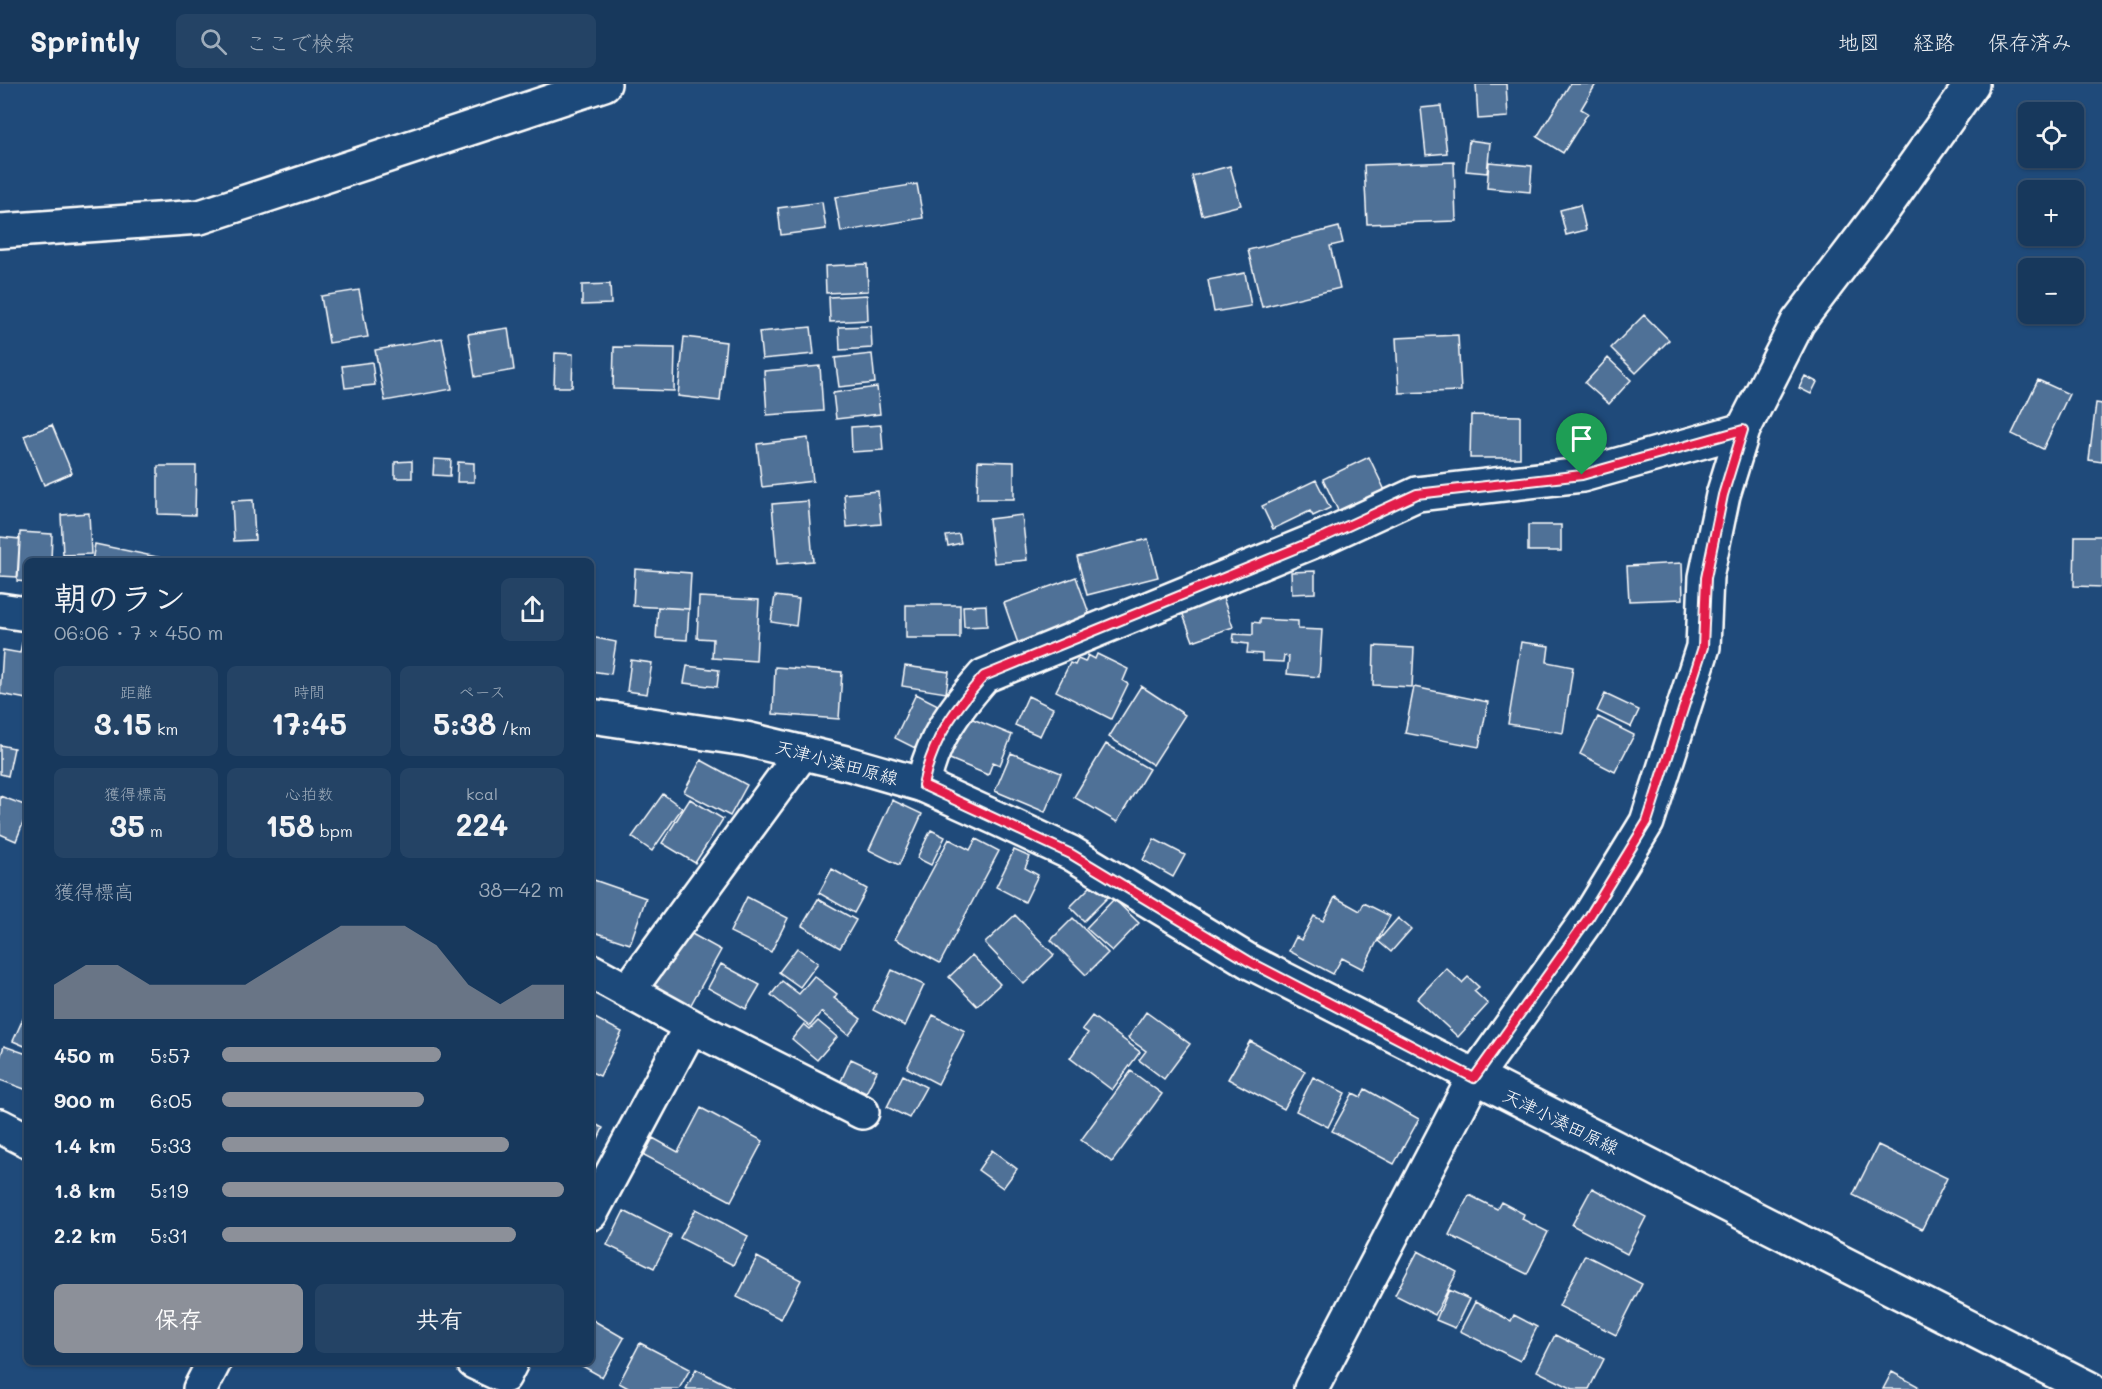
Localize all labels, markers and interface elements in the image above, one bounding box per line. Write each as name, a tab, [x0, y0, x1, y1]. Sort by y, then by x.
search box	[176, 14, 596, 68]
text: Sprintly	[30, 23, 140, 59]
icon: search	[197, 25, 230, 58]
text: ここで検索	[245, 28, 355, 57]
text: 地図	[1838, 28, 1880, 55]
text: 経路	[1913, 28, 1955, 55]
text: 保存済み	[1988, 28, 2072, 55]
map controls	[2018, 102, 2084, 324]
button: locate	[2018, 102, 2084, 168]
button: +	[2018, 180, 2084, 246]
button: −	[2018, 258, 2084, 324]
pin	[1556, 413, 1607, 475]
icon: arrive	[1565, 422, 1598, 455]
text: 朝のラン	[54, 575, 186, 618]
button: share	[501, 578, 564, 641]
text: 06:06 · 7 × 450 m	[54, 619, 223, 645]
text: 距離	[120, 681, 152, 702]
text: 時間	[293, 681, 325, 702]
text: ペース	[458, 681, 506, 702]
text: 3.15	[94, 703, 152, 743]
text: 17:45	[271, 703, 347, 743]
text: 5:38	[433, 703, 496, 743]
text: km	[152, 718, 178, 739]
text: /km	[496, 718, 531, 739]
street label: 天津小湊田原線	[773, 734, 901, 790]
text: 獲得標高	[104, 783, 168, 804]
text: 心拍数	[285, 783, 333, 804]
text: kcal	[466, 783, 498, 804]
text: 224	[456, 804, 508, 844]
text: 35	[109, 805, 145, 845]
text: 158	[265, 805, 315, 845]
text: m	[145, 820, 163, 841]
text: bpm	[315, 820, 353, 841]
text: 38–42 m	[479, 876, 564, 902]
text: 獲得標高	[54, 878, 134, 904]
text: 450 m	[54, 1042, 114, 1068]
text: 5:57	[150, 1042, 191, 1068]
street label: 天津小湊田原線	[1499, 1083, 1623, 1159]
text: 900 m	[54, 1087, 115, 1113]
text: 6:05	[150, 1087, 192, 1113]
text: 1.4 km	[54, 1132, 116, 1158]
text: 5:33	[150, 1132, 191, 1158]
text: 1.8 km	[54, 1177, 115, 1203]
text: 5:19	[150, 1177, 189, 1203]
text: 2.2 km	[54, 1222, 116, 1248]
text: 5:31	[150, 1222, 189, 1248]
button: 保存	[54, 1284, 303, 1353]
button: 共有	[315, 1284, 564, 1353]

